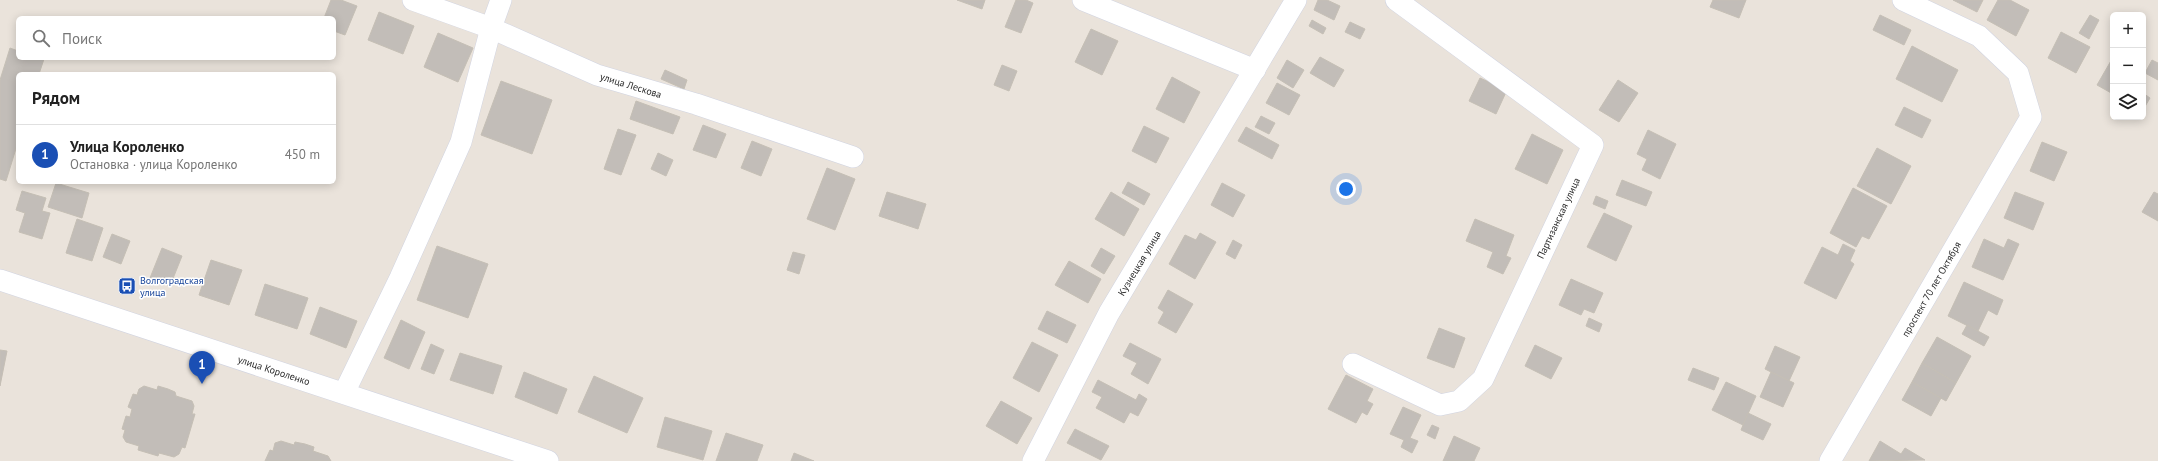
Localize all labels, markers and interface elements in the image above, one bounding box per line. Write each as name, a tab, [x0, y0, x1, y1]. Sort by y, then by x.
map controls	[2110, 12, 2146, 120]
button: +	[2110, 12, 2146, 48]
search box	[16, 16, 336, 60]
icon: search	[30, 27, 52, 49]
text: Поиск	[62, 29, 102, 48]
button: −	[2110, 48, 2146, 84]
street label: улица Лескова	[598, 70, 663, 101]
button: layers	[2110, 84, 2146, 120]
text: Рядом	[32, 87, 80, 109]
text: Улица Короленко	[70, 137, 184, 156]
text: 1	[41, 146, 49, 163]
text: 450 m	[285, 146, 320, 163]
text: Остановка · улица Короленко	[70, 156, 237, 173]
street label: Партизанская улица	[1534, 175, 1583, 261]
your location	[1336, 179, 1356, 199]
street label: Кузнецкая улица	[1115, 228, 1164, 298]
street label: проспект 70 лет Октября	[1899, 239, 1964, 339]
place label: Волгоградская улица	[140, 274, 204, 299]
bus stop icon: Волгоградская улица	[117, 276, 137, 296]
pin: 1	[189, 351, 215, 384]
street label: улица Короленко	[236, 353, 312, 388]

